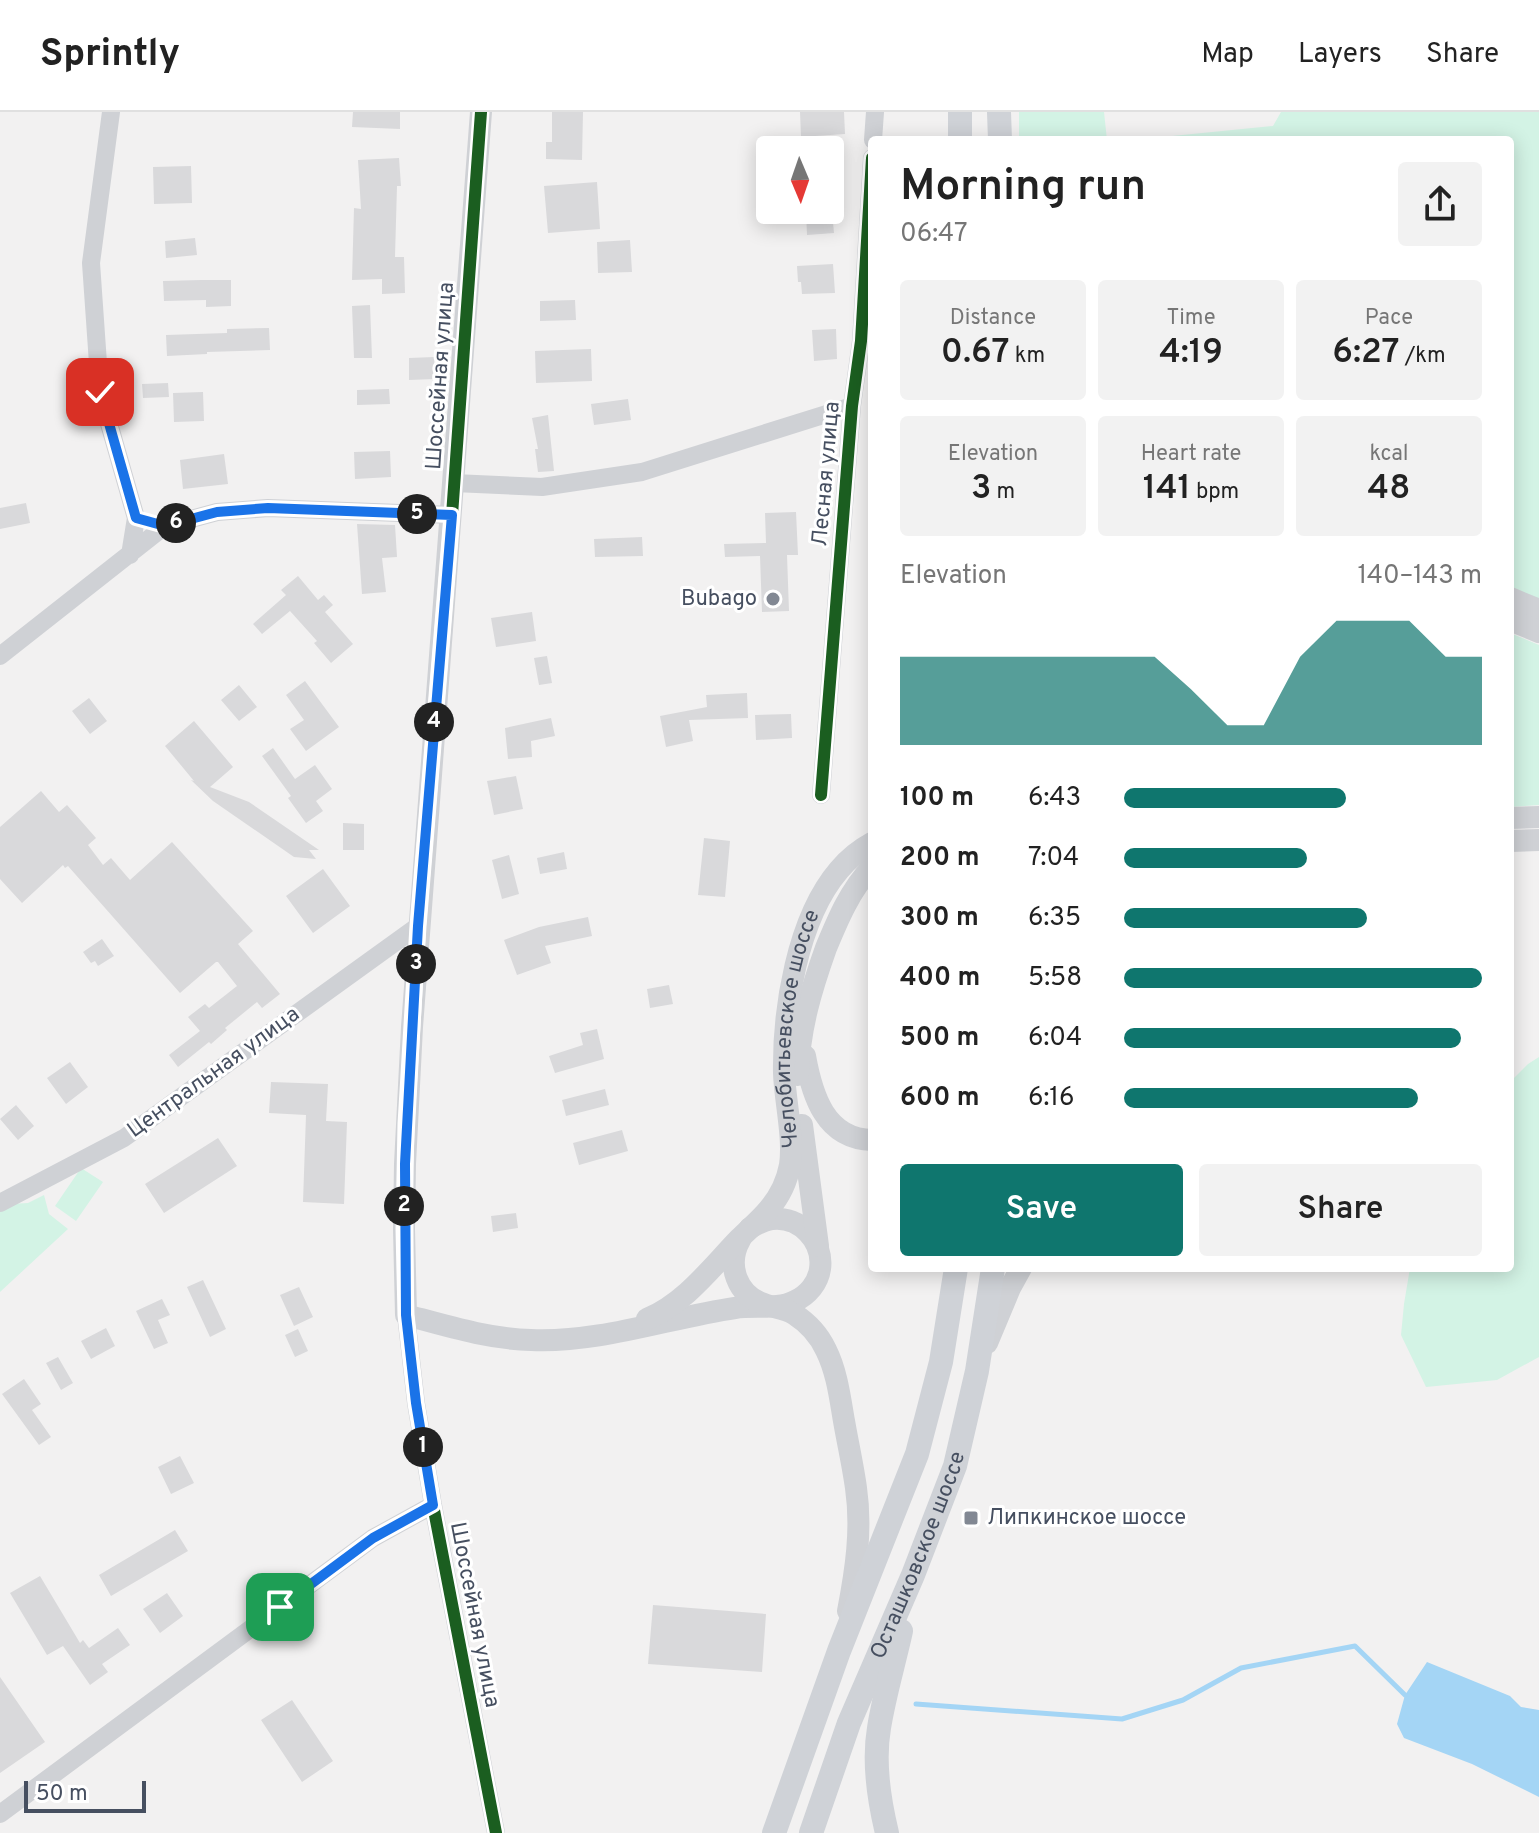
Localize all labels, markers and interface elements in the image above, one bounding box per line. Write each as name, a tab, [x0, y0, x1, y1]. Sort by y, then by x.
text: Sprintly	[40, 31, 180, 80]
text: Map	[1201, 37, 1254, 73]
text: Layers	[1298, 37, 1382, 73]
text: Share	[1426, 37, 1499, 73]
north arrow	[756, 136, 844, 224]
map controls	[756, 136, 844, 224]
text: Morning run	[900, 160, 1146, 216]
button: share	[1398, 162, 1482, 246]
text: 06:47	[900, 218, 968, 251]
street label: Шоссейная улица	[421, 281, 461, 471]
text: Distance	[950, 305, 1036, 332]
text: Time	[1166, 305, 1216, 332]
text: Pace	[1365, 305, 1413, 332]
text: 0.67	[941, 332, 1010, 375]
text: 4:19	[1159, 332, 1223, 375]
text: 6:27	[1332, 332, 1400, 375]
text: km	[1010, 343, 1045, 370]
text: /km	[1400, 343, 1446, 370]
pin	[66, 358, 134, 426]
icon: check	[78, 370, 122, 414]
street label: Лесная улица	[807, 400, 847, 548]
text: Elevation	[948, 441, 1038, 468]
text: Heart rate	[1141, 441, 1241, 468]
text: kcal	[1369, 441, 1409, 468]
text: 3	[971, 468, 991, 511]
text: 141	[1143, 468, 1191, 511]
text: 48	[1368, 468, 1410, 511]
text: m	[991, 479, 1015, 506]
text: bpm	[1191, 479, 1239, 506]
pin: 5	[397, 494, 437, 534]
text: 5	[410, 500, 424, 527]
pin: 6	[156, 503, 196, 543]
text: 6	[169, 509, 183, 536]
text: Elevation	[900, 560, 1007, 593]
text: 140–143 m	[1358, 560, 1482, 593]
place label: Bubago	[681, 586, 757, 613]
marker: Bubago	[764, 590, 782, 608]
pin: 4	[414, 702, 454, 742]
text: 4	[427, 708, 441, 735]
text: 100 m	[900, 782, 974, 815]
text: 6:43	[1028, 782, 1081, 815]
text: 200 m	[900, 842, 979, 875]
text: 7:04	[1028, 842, 1079, 875]
text: 300 m	[900, 902, 979, 935]
text: 6:35	[1028, 902, 1081, 935]
street label: Челобитьевское шоссе	[770, 906, 826, 1149]
pin: 3	[396, 944, 436, 984]
text: 3	[409, 950, 423, 977]
text: 400 m	[900, 962, 980, 995]
text: 5:58	[1028, 962, 1082, 995]
street label: Центральная улица	[123, 1001, 305, 1145]
text: 500 m	[900, 1022, 979, 1055]
text: 6:04	[1028, 1022, 1082, 1055]
text: 600 m	[900, 1082, 980, 1115]
text: 6:16	[1028, 1082, 1075, 1115]
button: Save	[900, 1164, 1183, 1256]
button: Share	[1199, 1164, 1482, 1256]
pin: 2	[384, 1186, 424, 1226]
text: 2	[397, 1192, 411, 1219]
pin: 1	[403, 1427, 443, 1467]
text: 1	[419, 1433, 427, 1460]
street label: Осташковское шоссе	[865, 1449, 971, 1663]
place label: Липкинское шоссе	[987, 1505, 1186, 1532]
marker: Липкинское шоссе	[962, 1509, 980, 1527]
street label: Шоссейная улица	[443, 1520, 505, 1710]
pin	[246, 1573, 314, 1641]
icon: arrive	[258, 1585, 302, 1629]
scale bar	[24, 1777, 146, 1813]
text: 50 m	[36, 1781, 88, 1808]

